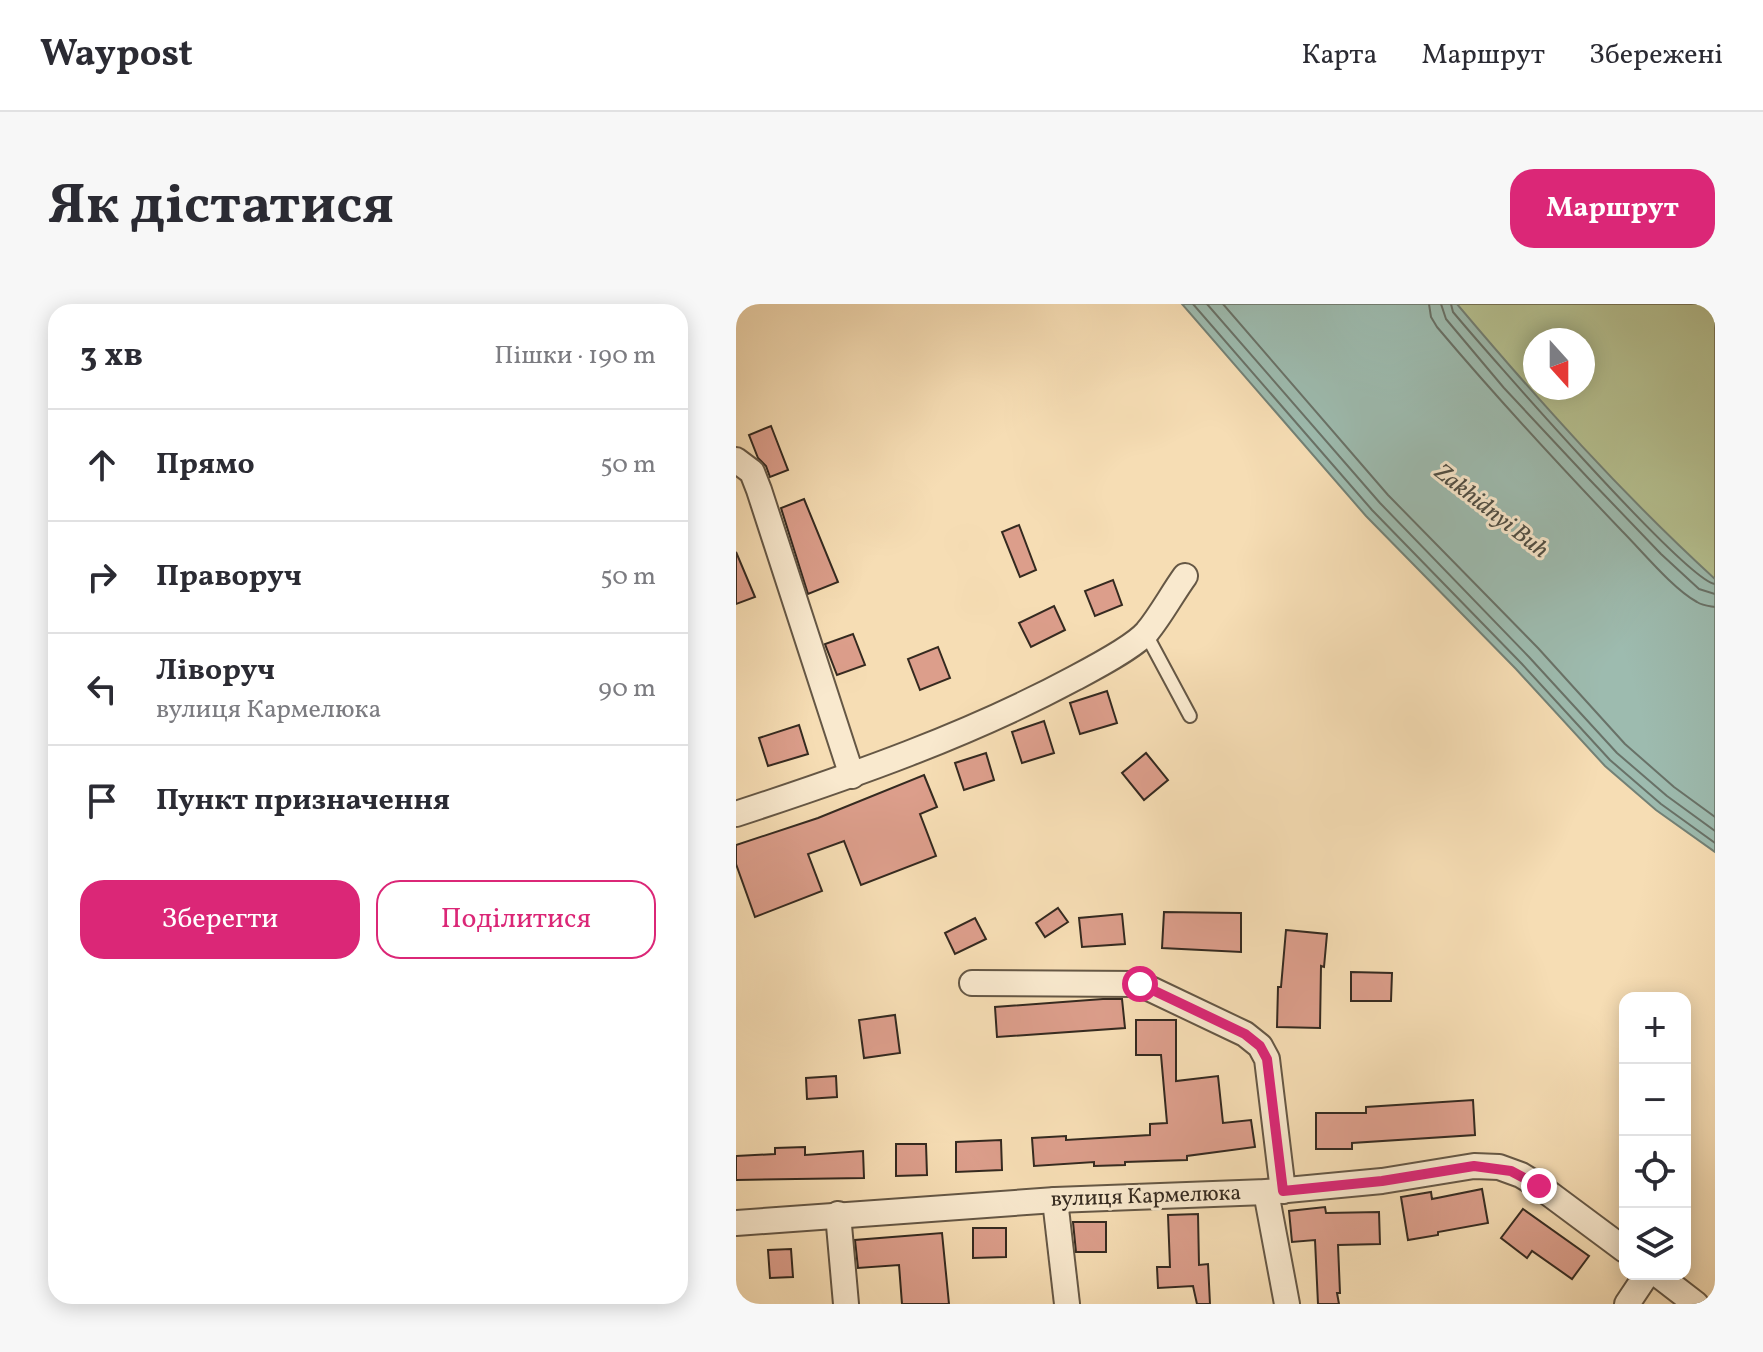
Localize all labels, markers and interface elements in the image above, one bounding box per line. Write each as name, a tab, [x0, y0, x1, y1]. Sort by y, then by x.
text: Waypost	[40, 29, 193, 82]
text: Карта	[1302, 36, 1377, 75]
text: Маршрут	[1421, 36, 1545, 75]
text: Збережені	[1589, 36, 1723, 75]
text: Як дістатися	[48, 169, 394, 247]
button: Маршрут	[1510, 169, 1715, 248]
north arrow	[1523, 328, 1595, 400]
text: 3 хв	[80, 333, 143, 380]
text: Пішки · 190 m	[494, 338, 656, 374]
icon: ahead	[80, 443, 124, 487]
text: Прямо	[156, 444, 255, 486]
text: 50 m	[600, 447, 656, 483]
water label: Zakhidnyi Buh	[1426, 456, 1555, 567]
icon: right	[80, 555, 124, 599]
text: Праворуч	[156, 556, 302, 598]
text: 50 m	[600, 559, 656, 595]
text: Ліворуч	[156, 650, 275, 692]
icon: left	[80, 667, 124, 711]
text: 90 m	[598, 671, 656, 707]
text: вулиця Кармелюка	[156, 692, 381, 728]
icon: arrive	[80, 779, 124, 823]
text: Пункт призначення	[156, 780, 450, 822]
button: Зберегти	[80, 880, 360, 959]
button: Поділитися	[376, 880, 656, 959]
route start	[1122, 966, 1158, 1002]
map controls	[1619, 992, 1691, 1280]
button: +	[1619, 992, 1691, 1064]
button: −	[1619, 1064, 1691, 1136]
button: locate	[1619, 1136, 1691, 1208]
route end	[1521, 1168, 1557, 1204]
street label: вулиця Кармелюка	[1050, 1178, 1242, 1216]
button: layers	[1619, 1208, 1691, 1280]

